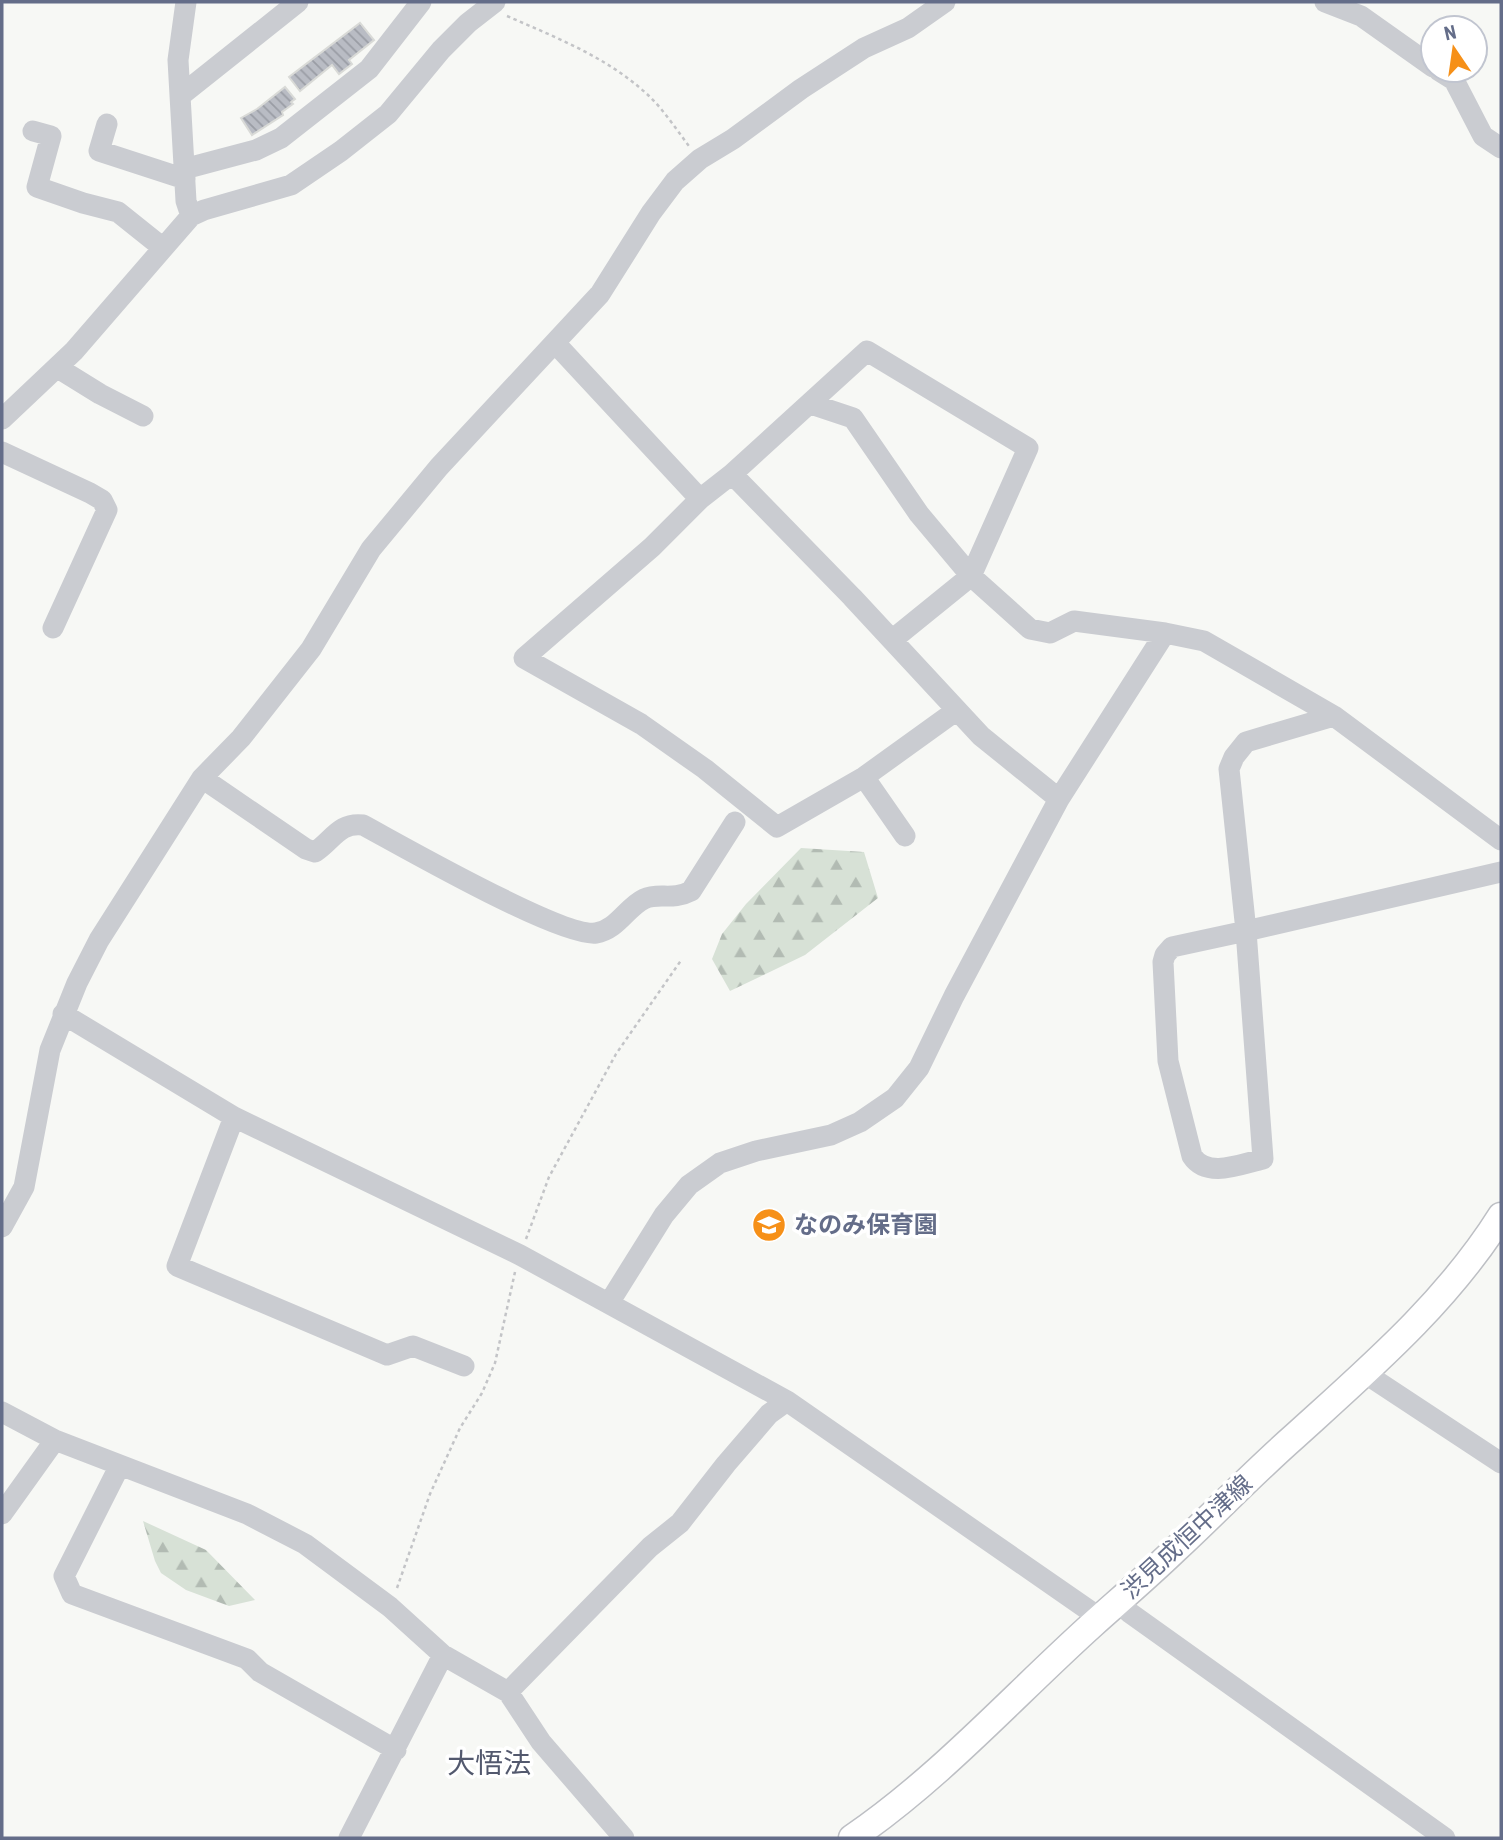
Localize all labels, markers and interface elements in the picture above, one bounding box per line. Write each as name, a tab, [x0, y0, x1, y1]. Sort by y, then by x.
north arrow	[1419, 14, 1489, 84]
text: N	[1442, 20, 1459, 45]
school or university icon: なのみ保育園	[750, 1206, 788, 1244]
place label: なのみ保育園	[794, 1211, 938, 1239]
street label: 渋見成恒中津線	[1116, 1469, 1258, 1605]
district label: 大悟法	[447, 1747, 531, 1780]

